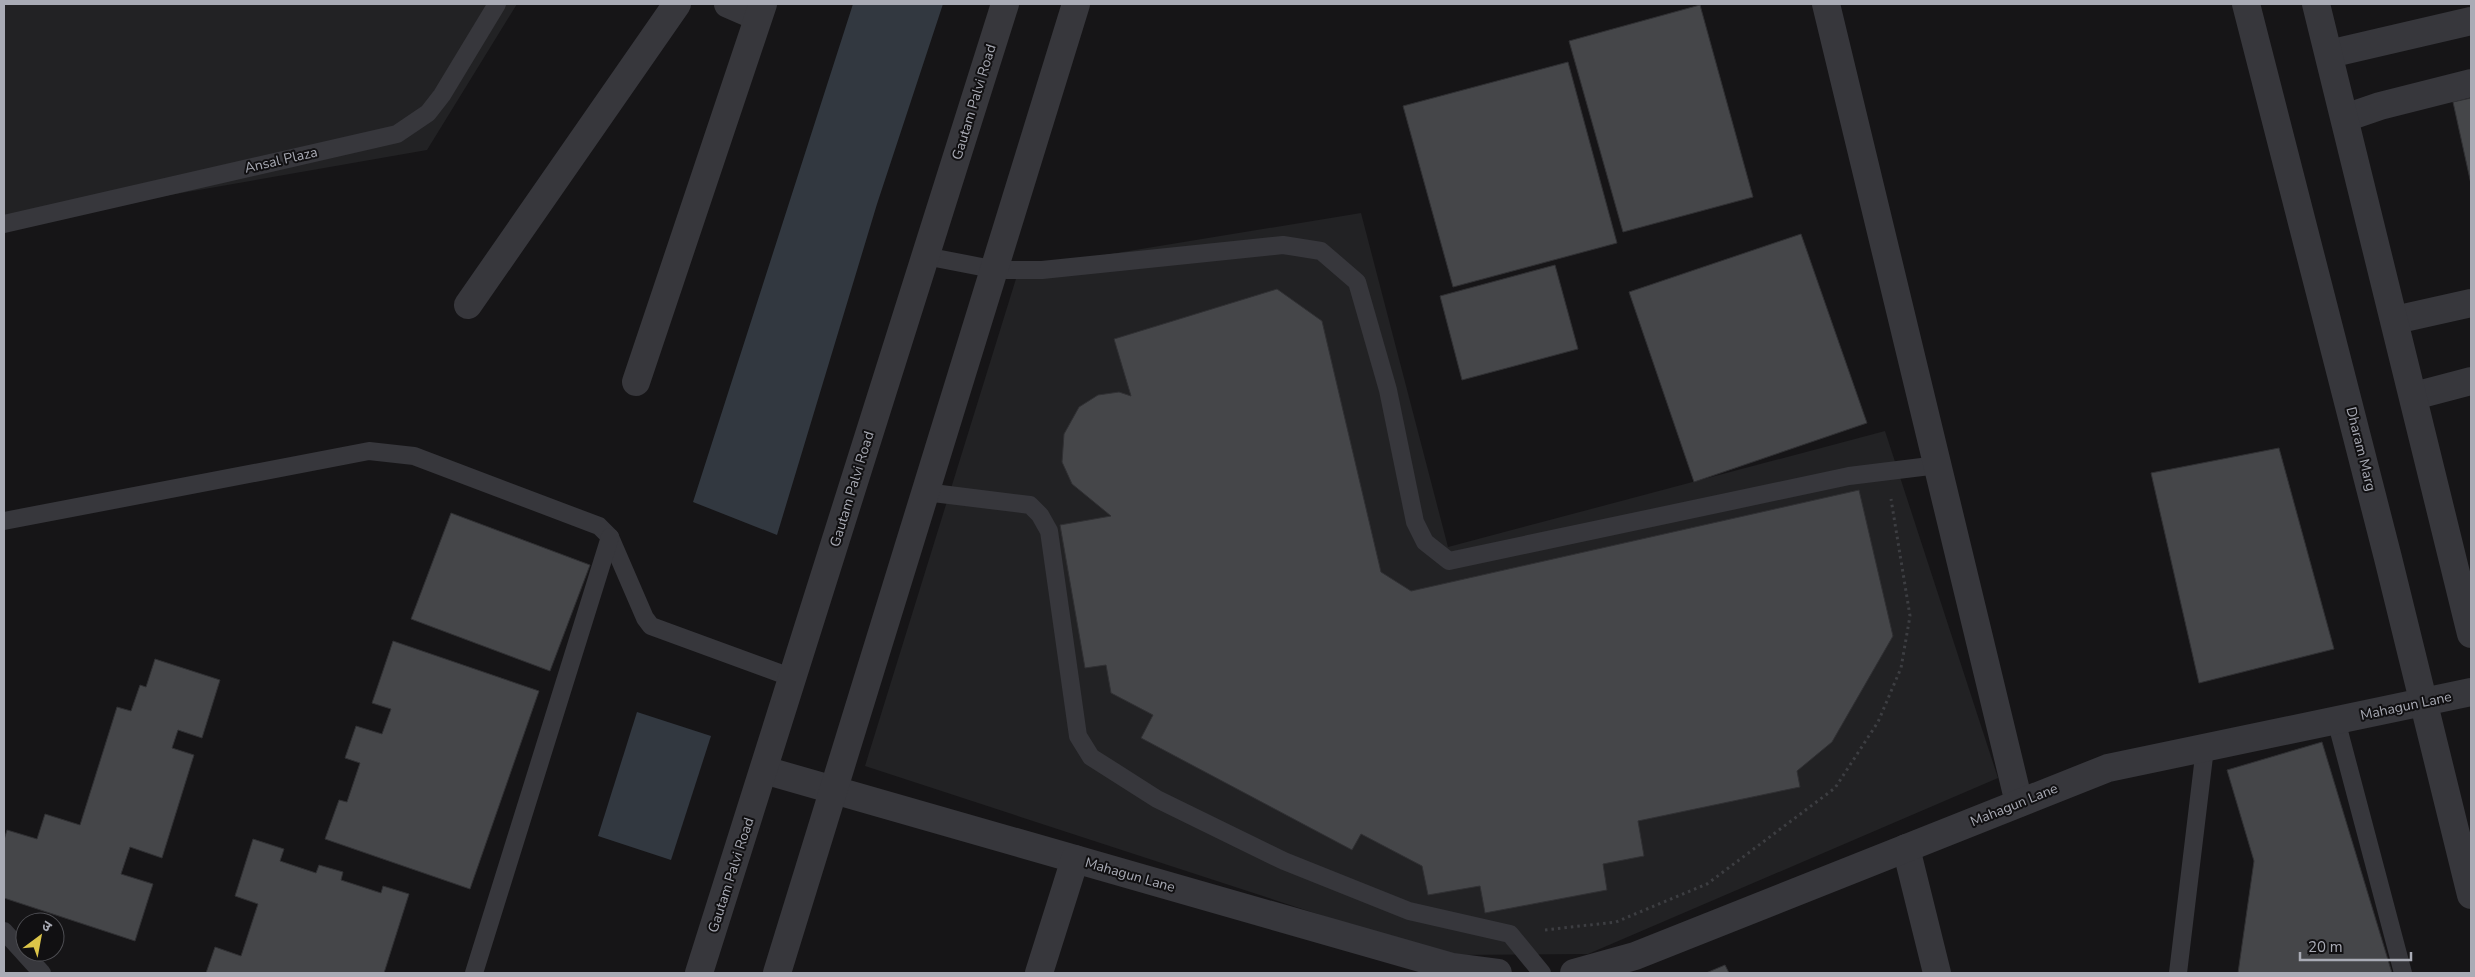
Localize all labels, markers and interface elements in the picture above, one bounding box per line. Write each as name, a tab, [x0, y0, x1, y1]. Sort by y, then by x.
street label: Gautam Palvi Road	[947, 42, 1001, 162]
street label: Ansal Plaza	[243, 142, 319, 178]
street label: Dharam Marg	[2341, 405, 2381, 493]
street label: Gautam Palvi Road	[825, 429, 879, 549]
street label: Mahagun Lane	[2359, 687, 2453, 725]
street label: Mahagun Lane	[1967, 779, 2061, 831]
street label: Gautam Palvi Road	[703, 815, 759, 935]
street label: Mahagun Lane	[1083, 853, 1177, 897]
north arrow	[15, 912, 65, 962]
text: उ	[38, 916, 56, 937]
scale bar	[2300, 930, 2411, 962]
text: 20 m	[2308, 937, 2343, 957]

